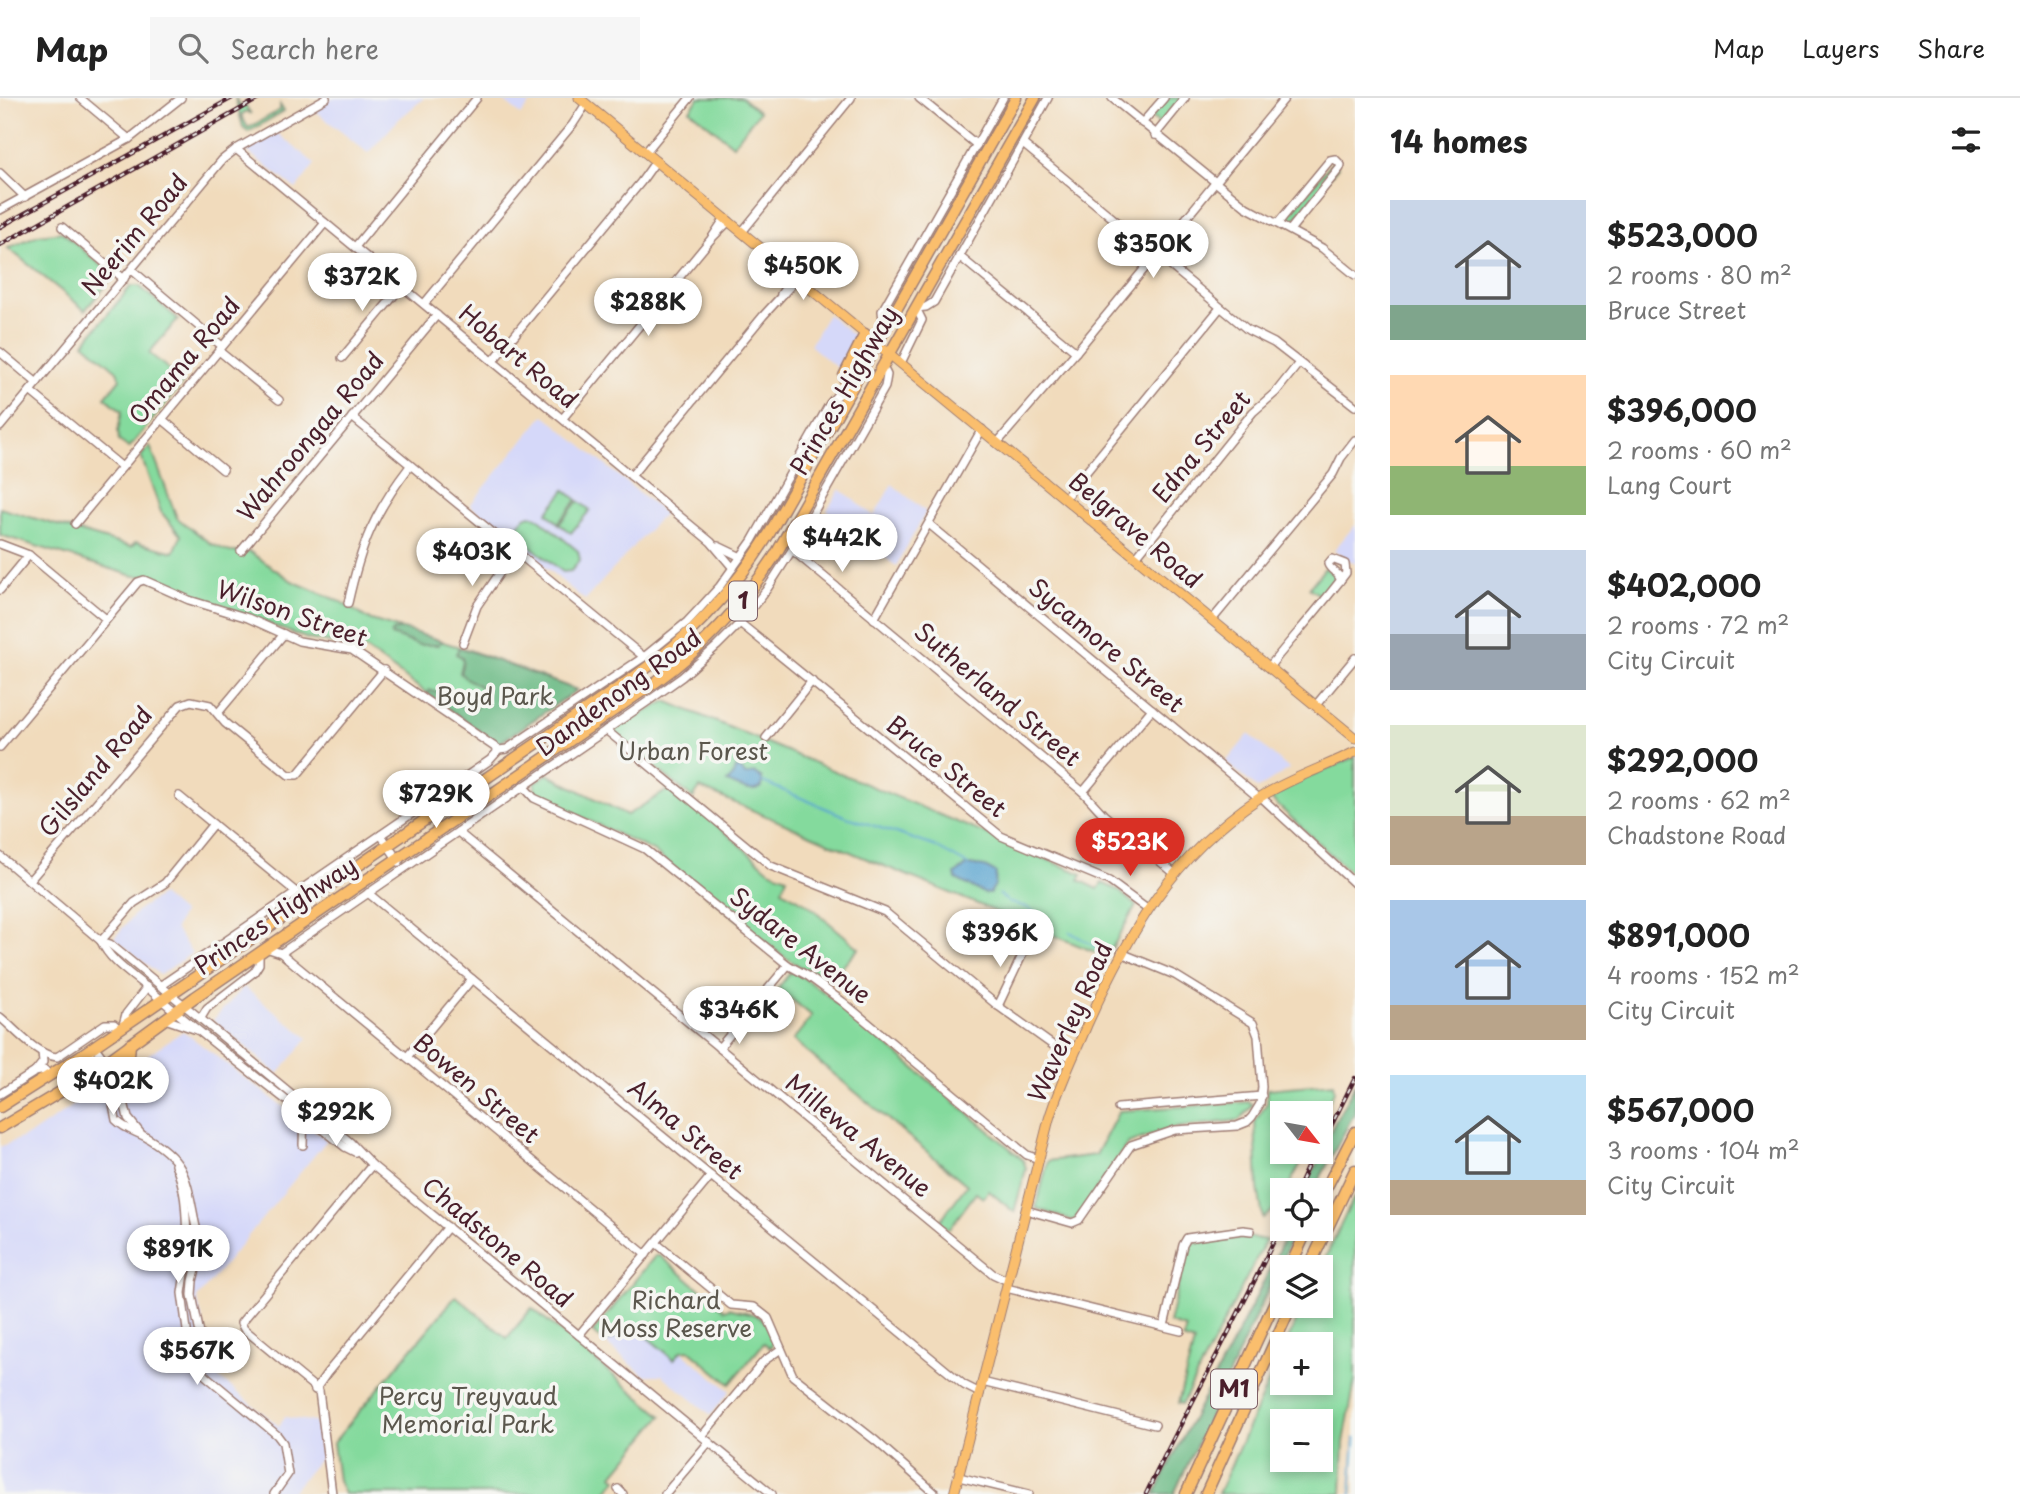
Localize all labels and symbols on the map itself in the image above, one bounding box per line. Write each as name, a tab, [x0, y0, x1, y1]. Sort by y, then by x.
street label: Neerim Road	[72, 165, 195, 302]
pin: $350K	[1104, 220, 1202, 280]
pin: $450K	[754, 242, 852, 302]
pin: $372K	[313, 254, 411, 313]
pin: $288K	[599, 278, 697, 338]
street label: Omama Road	[119, 288, 248, 431]
street label: Hobart Road	[452, 295, 587, 416]
street label: Princes Highway	[780, 299, 906, 481]
street label: Wahroongaa Road	[228, 343, 391, 528]
street label: Edna Street	[1143, 382, 1258, 510]
street label: Belgrave Road	[1062, 463, 1211, 596]
pin: $442K	[793, 514, 891, 574]
pin: $403K	[423, 528, 521, 588]
street label: Wilson Street	[212, 569, 373, 655]
street label: Sycamore Street	[1022, 569, 1193, 721]
road number: 1	[729, 582, 757, 621]
street label: Sutherland Street	[907, 613, 1090, 774]
street label: Dandenong Road	[528, 619, 708, 764]
park label: Boyd Park	[436, 677, 554, 713]
street label: Gilsland Road	[29, 698, 160, 844]
street label: Bruce Street	[879, 706, 1015, 825]
park label: Urban Forest	[618, 732, 768, 768]
pin: $729K	[387, 770, 485, 830]
pin: $523K	[1081, 818, 1179, 878]
street label: Princes Highway	[186, 846, 364, 982]
street label: Sydare Avenue	[723, 878, 880, 1011]
pin: $396K	[951, 910, 1049, 969]
street label: Waverley Road	[1018, 935, 1121, 1107]
pin: $346K	[690, 986, 788, 1046]
street label: Bowen Street	[406, 1024, 548, 1151]
pin: $402K	[64, 1058, 162, 1117]
street label: Millewa Avenue	[779, 1064, 940, 1205]
street label: Alma Street	[621, 1069, 752, 1188]
pin: $292K	[287, 1088, 385, 1148]
north arrow	[1270, 1101, 1334, 1164]
street label: Chadstone Road	[415, 1167, 582, 1315]
pin: $891K	[129, 1226, 227, 1285]
park label: Richard Moss Reserve	[600, 1281, 752, 1345]
pin: $567K	[148, 1328, 246, 1387]
road number: M1	[1211, 1370, 1257, 1408]
park label: Percy Treyvaud Memorial Park	[379, 1377, 558, 1441]

